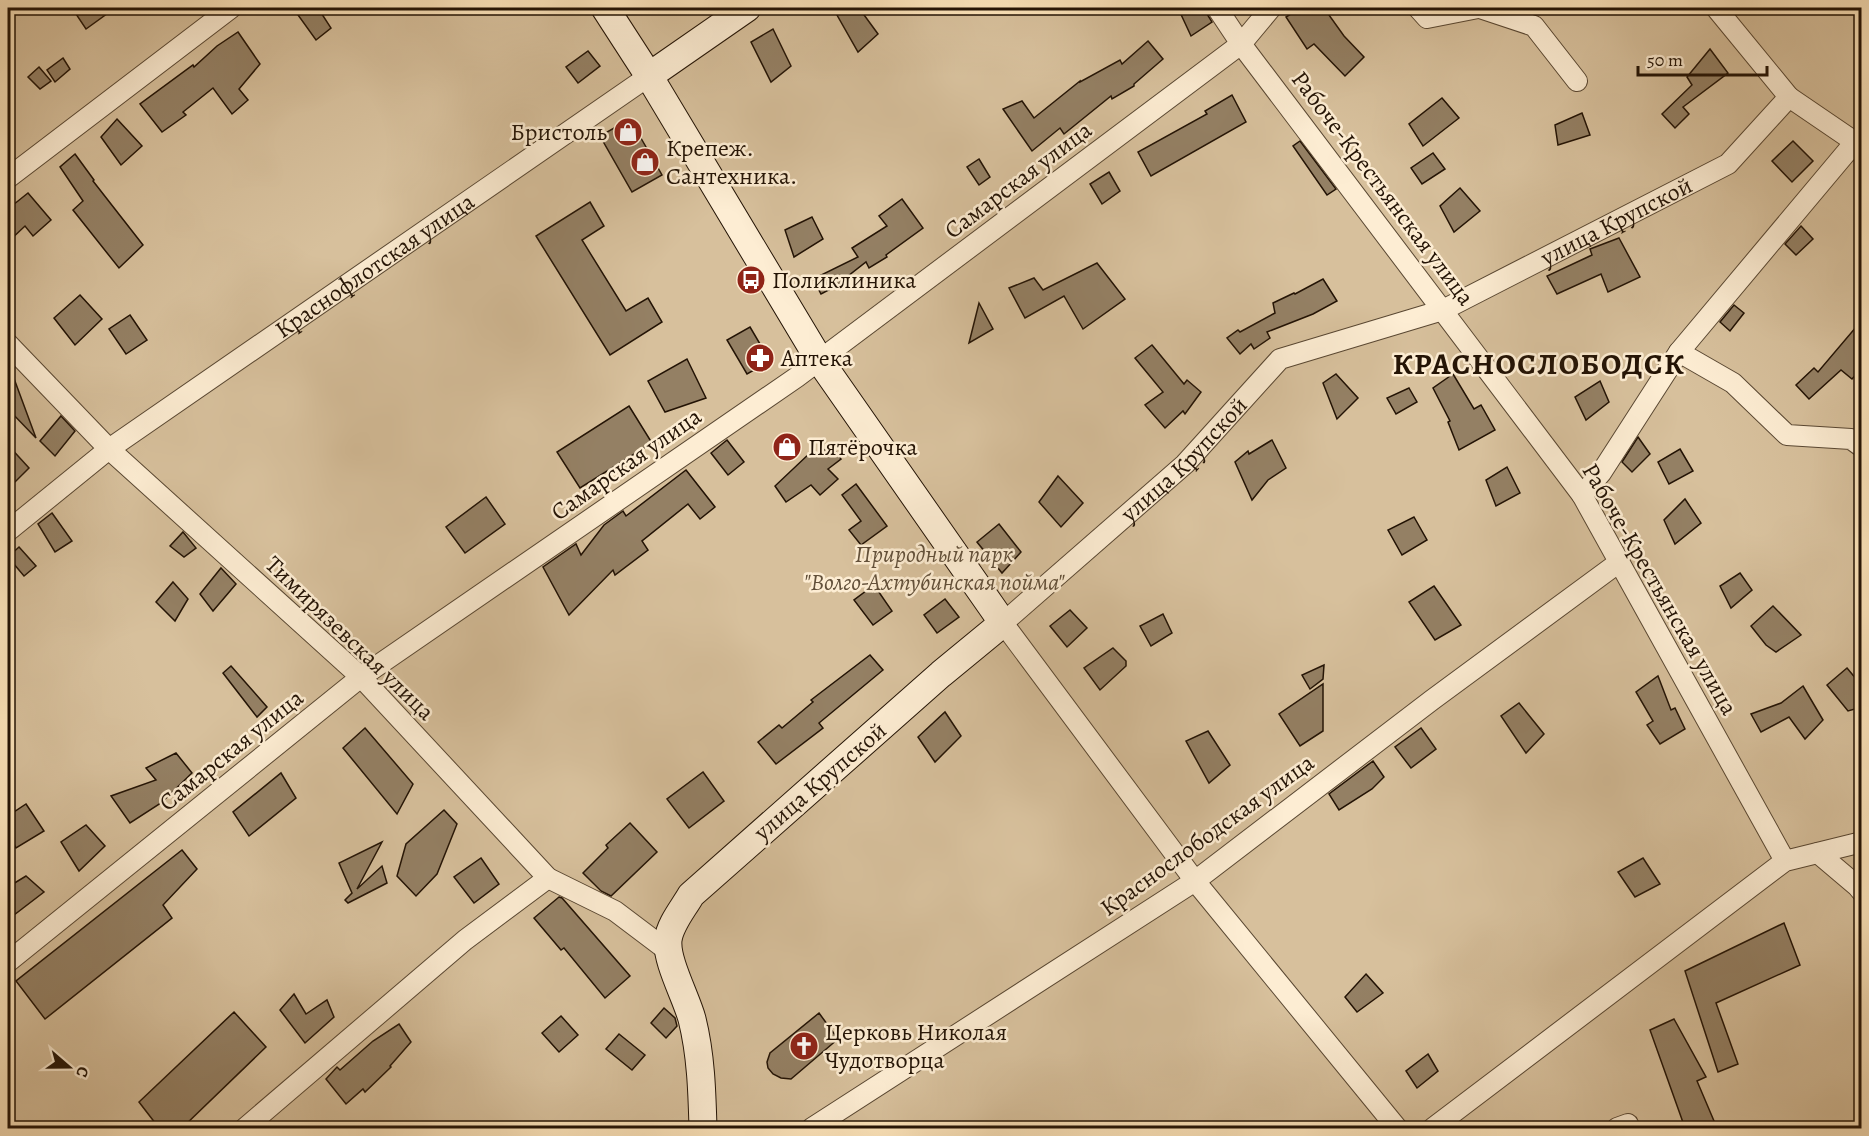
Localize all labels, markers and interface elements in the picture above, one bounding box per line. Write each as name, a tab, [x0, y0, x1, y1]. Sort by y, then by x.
scale bar	[1638, 39, 1767, 77]
text: 50 m	[1647, 48, 1683, 72]
street label: Рабоче-Крестьянская улица	[1284, 64, 1482, 312]
street label: Самарская улица	[938, 114, 1098, 246]
place label: Бристоль	[510, 116, 608, 148]
shop icon: Бристоль	[612, 116, 644, 148]
place label: Крепеж. Сантехника.	[666, 132, 797, 192]
shop icon: Крепеж. Сантехника.	[629, 146, 661, 178]
street label: улица Крупской	[1534, 169, 1698, 274]
street label: Краснофлотская улица	[269, 185, 481, 346]
bus stop icon: Поликлиника	[735, 264, 767, 296]
place label: Поликлиника	[772, 264, 916, 296]
pharmacy icon: Аптека	[744, 342, 776, 374]
place label: Аптека	[780, 342, 853, 374]
district label: КРАСНОСЛОБОДСК	[1393, 344, 1685, 384]
street label: улица Крупской	[1113, 390, 1254, 530]
street label: Самарская улица	[544, 400, 708, 528]
shop icon: Пятёрочка	[771, 431, 803, 463]
place label: Пятёрочка	[808, 431, 918, 463]
street label: Рабоче-Крестьянская улица	[1575, 457, 1745, 721]
park label: Природный парк "Волго-Ахтубинская пойма"	[803, 538, 1065, 598]
street label: Тимирязевская улица	[258, 549, 442, 727]
street label: Самарская улица	[152, 682, 310, 818]
street label: улица Крупской	[746, 714, 893, 848]
street label: Краснослободская улица	[1094, 747, 1320, 923]
place label: Церковь Николая Чудотворца	[825, 1016, 1007, 1076]
church icon: Церковь Николая Чудотворца	[788, 1030, 820, 1062]
north arrow	[39, 1037, 99, 1097]
text: С	[70, 1063, 94, 1080]

